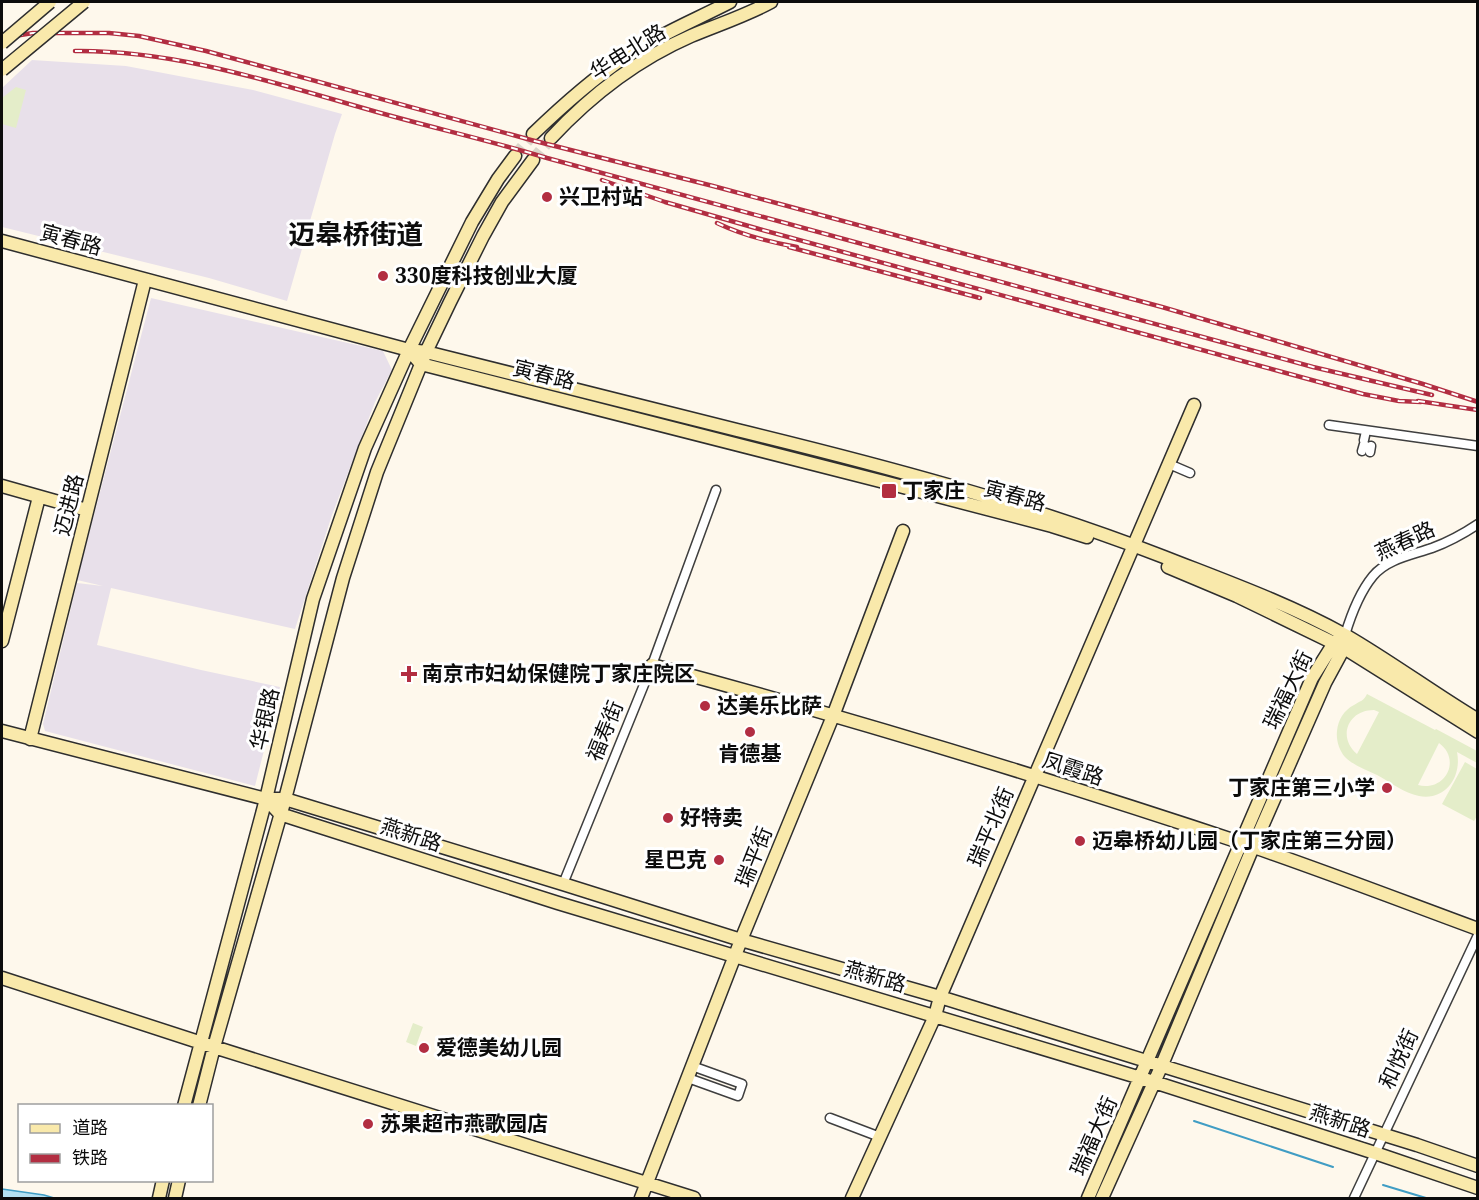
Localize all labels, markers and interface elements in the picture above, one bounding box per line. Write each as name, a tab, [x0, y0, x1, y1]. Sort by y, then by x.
street label: 华电北路	[584, 17, 671, 85]
place label: 兴卫村站	[559, 182, 643, 210]
marker: 兴卫村站	[540, 190, 554, 204]
district label: 迈皋桥街道	[289, 215, 424, 252]
street label: 寅春路	[37, 217, 105, 261]
place label: 330度科技创业大厦	[395, 261, 578, 289]
marker: 330度科技创业大厦	[376, 269, 390, 283]
street label: 寅春路	[510, 353, 578, 395]
street label: 迈进路	[47, 471, 89, 539]
street label: 寅春路	[981, 473, 1049, 517]
place label: 丁家庄	[902, 476, 965, 504]
marker: 丁家庄	[880, 482, 898, 500]
street label: 燕春路	[1370, 514, 1439, 566]
street label: 瑞福大街	[1256, 646, 1318, 733]
place label: 南京市妇幼保健院丁家庄院区	[422, 659, 695, 687]
marker: 南京市妇幼保健院丁家庄院区	[400, 665, 418, 683]
street label: 华银路	[243, 685, 285, 753]
place label: 达美乐比萨	[717, 691, 822, 719]
street label: 福寿街	[579, 696, 629, 765]
marker: 达美乐比萨	[698, 699, 712, 713]
marker: 肯德基	[743, 725, 757, 739]
place label: 肯德基	[719, 739, 782, 767]
street label: 凤霞路	[1039, 745, 1108, 791]
place label: 丁家庄第三小学	[1228, 773, 1375, 801]
marker: 丁家庄第三小学	[1380, 781, 1394, 795]
street label: 瑞平北街	[961, 782, 1019, 871]
place label: 好特卖	[680, 803, 743, 831]
street label: 燕新路	[377, 811, 446, 857]
marker: 好特卖	[661, 811, 675, 825]
street label: 瑞平街	[728, 822, 778, 891]
place label: 迈皋桥幼儿园（丁家庄第三分园）	[1092, 826, 1407, 854]
marker: 迈皋桥幼儿园（丁家庄第三分园）	[1073, 834, 1087, 848]
place label: 星巴克	[644, 845, 707, 873]
marker: 星巴克	[712, 853, 726, 867]
street label: 燕新路	[841, 954, 909, 998]
street label: 和悦街	[1372, 1024, 1424, 1093]
place label: 爱德美幼儿园	[436, 1033, 562, 1061]
marker: 爱德美幼儿园	[417, 1041, 431, 1055]
street label: 瑞福大街	[1063, 1092, 1123, 1180]
street label: 燕新路	[1306, 1097, 1375, 1143]
legend	[18, 1104, 213, 1182]
place label: 苏果超市燕歌园店	[380, 1109, 548, 1137]
text: 道路	[72, 1115, 108, 1139]
marker: 苏果超市燕歌园店	[361, 1117, 375, 1131]
text: 铁路	[72, 1145, 108, 1169]

